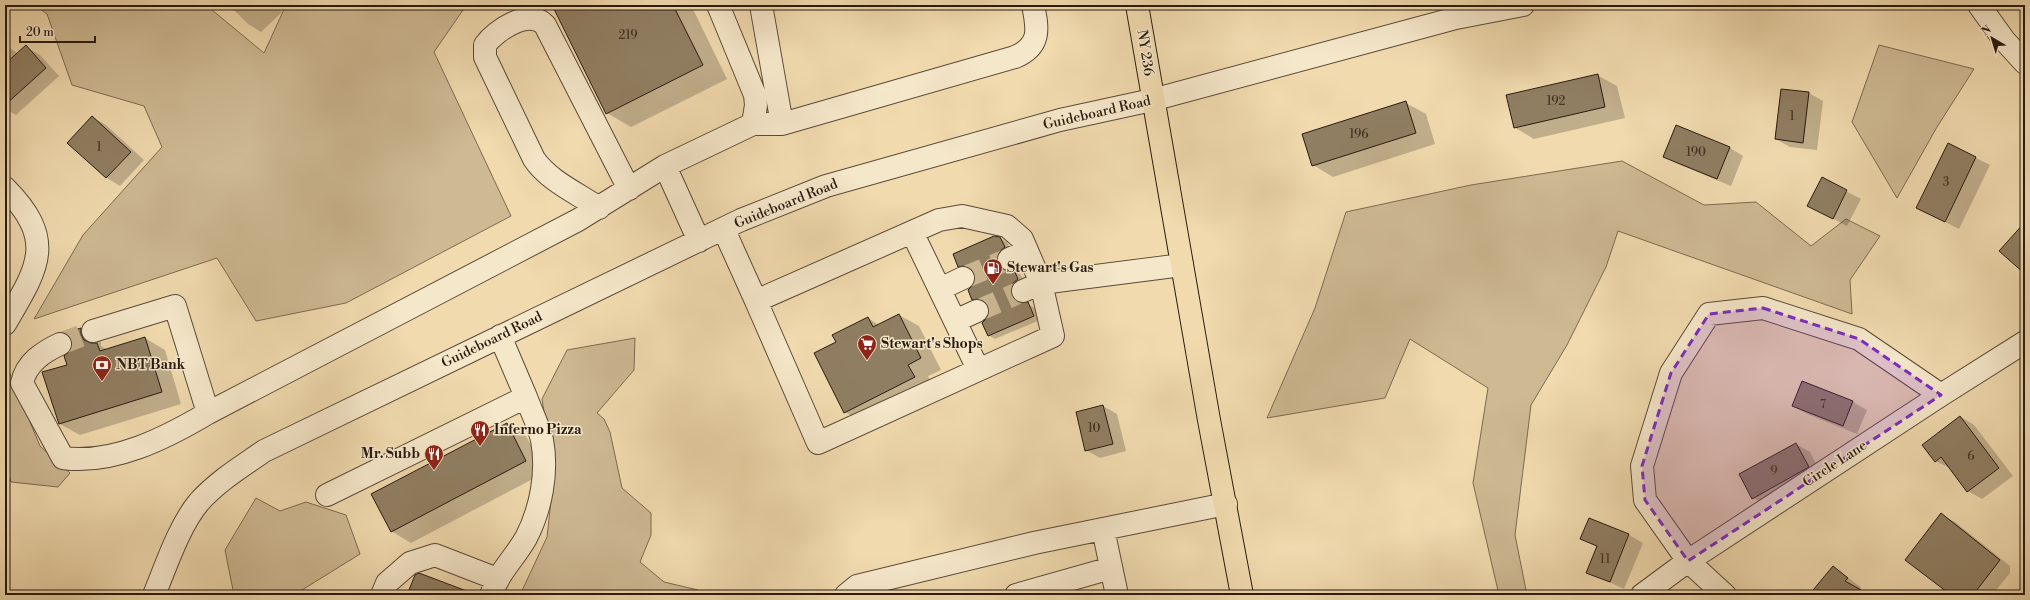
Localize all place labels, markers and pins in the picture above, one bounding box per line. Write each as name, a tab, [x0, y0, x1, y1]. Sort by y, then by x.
fuel station icon: Stewart's Gas	[982, 257, 1004, 285]
place label: Stewart's Gas	[1007, 259, 1094, 277]
supermarket icon: Stewart's Shops	[856, 333, 878, 361]
place label: Stewart's Shops	[881, 335, 983, 353]
bank icon: NBT Bank	[91, 354, 113, 382]
place label: NBT Bank	[116, 356, 186, 374]
restaurant icon: Inferno Pizza	[469, 419, 491, 447]
place label: Inferno Pizza	[494, 421, 582, 439]
restaurant icon: Mr. Subb	[423, 443, 445, 471]
place label: Mr. Subb	[361, 445, 420, 463]

